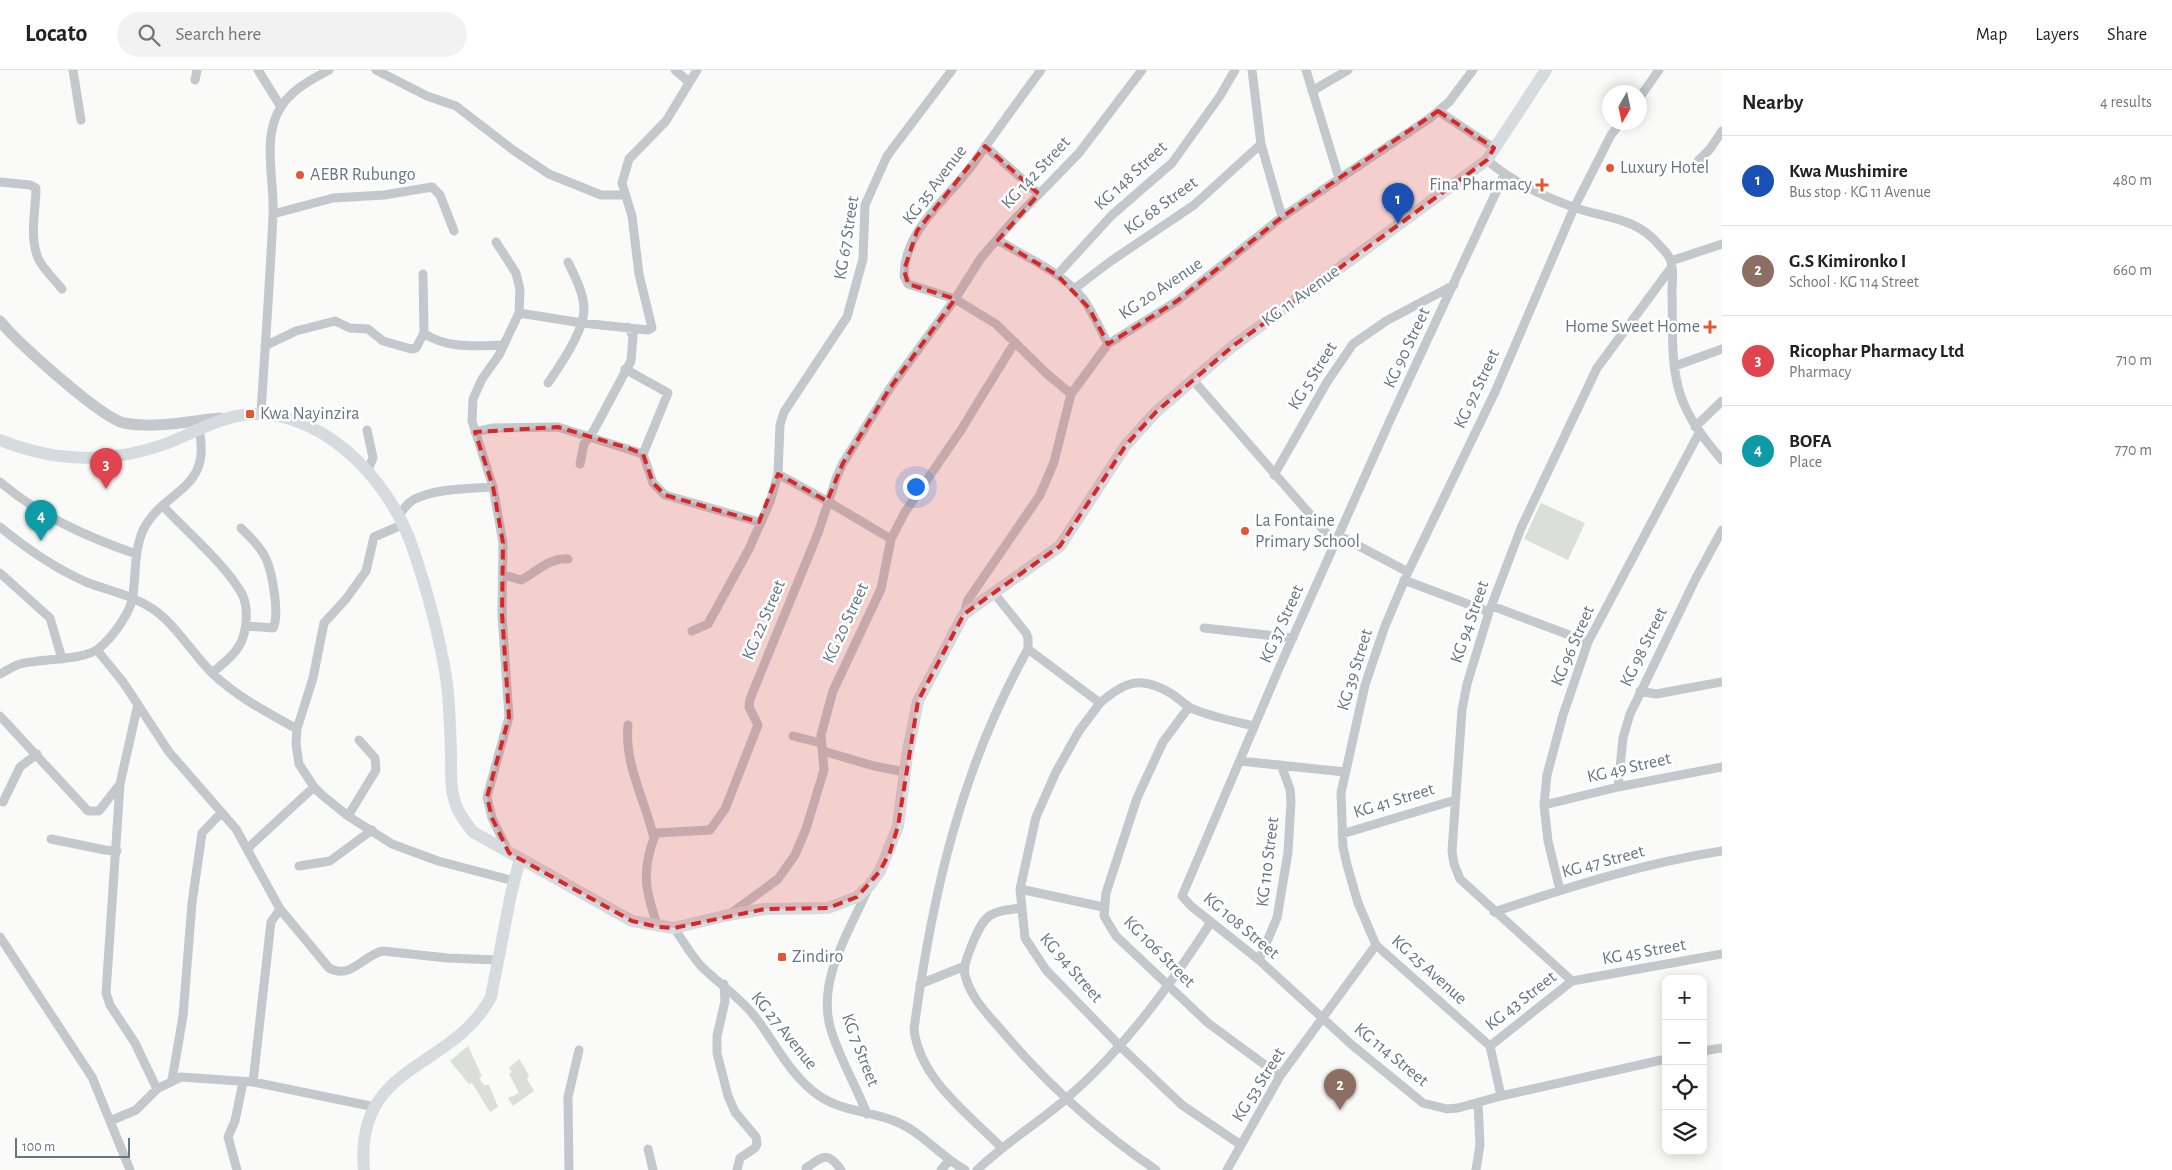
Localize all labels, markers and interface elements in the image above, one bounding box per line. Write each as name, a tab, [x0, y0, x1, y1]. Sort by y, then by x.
search box	[117, 12, 467, 57]
icon: search	[135, 21, 163, 49]
text: Locato	[25, 22, 87, 46]
text: Search here	[175, 25, 261, 44]
text: Map	[1976, 26, 2007, 44]
text: Layers	[2035, 26, 2079, 44]
text: Share	[2107, 26, 2147, 44]
north arrow	[1602, 85, 1647, 130]
text: Nearby	[1742, 92, 1803, 113]
text: 4 results	[2100, 94, 2152, 110]
street label: KG 142 Street	[998, 133, 1074, 213]
street label: KG 148 Street	[1091, 138, 1171, 214]
street label: KG 35 Avenue	[900, 142, 970, 228]
place label: Luxury Hotel	[1620, 159, 1709, 177]
marker: Luxury Hotel	[1604, 162, 1616, 174]
text: Kwa Mushimire	[1789, 162, 1908, 181]
place label: AEBR Rubungo	[310, 166, 416, 184]
marker: AEBR Rubungo	[294, 169, 306, 181]
text: 1	[1755, 172, 1761, 188]
text: 480 m	[2113, 172, 2152, 188]
street label: KG 68 Street	[1121, 173, 1201, 238]
place label: Fina Pharmacy	[1429, 176, 1532, 194]
marker: Fina Pharmacy	[1536, 179, 1548, 191]
pin: 1	[1382, 183, 1414, 224]
text: Bus stop · KG 11 Avenue	[1789, 184, 1931, 200]
street label: KG 67 Street	[831, 195, 863, 281]
text: G.S Kimironko I	[1789, 252, 1906, 271]
street label: KG 20 Avenue	[1116, 255, 1206, 323]
street label: KG 11 Avenue	[1259, 262, 1343, 330]
text: 2	[1754, 262, 1762, 278]
text: 660 m	[2113, 262, 2152, 278]
text: School · KG 114 Street	[1789, 274, 1919, 290]
street label: KG 90 Street	[1381, 305, 1434, 391]
place label: Home Sweet Home	[1565, 318, 1700, 336]
marker: Home Sweet Home	[1704, 321, 1716, 333]
street label: KG 5 Street	[1285, 339, 1341, 413]
text: Ricophar Pharmacy Ltd	[1789, 342, 1964, 361]
street label: KG 92 Street	[1451, 346, 1503, 431]
text: 3	[1755, 352, 1761, 368]
text: 710 m	[2116, 352, 2152, 368]
text: Pharmacy	[1789, 364, 1851, 380]
place label: Kwa Nayinzira	[260, 405, 360, 423]
marker: Kwa Nayinzira	[244, 408, 256, 420]
text: BOFA	[1789, 432, 1832, 451]
text: 4	[1754, 442, 1762, 458]
text: 770 m	[2115, 442, 2152, 458]
pin: 3	[90, 448, 122, 489]
text: Place	[1789, 454, 1822, 470]
your location	[903, 474, 929, 500]
pin: 4	[25, 500, 57, 541]
place label: La Fontaine Primary School	[1255, 512, 1360, 551]
marker: La Fontaine Primary School	[1239, 525, 1251, 537]
street label: KG 22 Street	[739, 577, 789, 663]
street label: KG 94 Street	[1448, 578, 1493, 665]
street label: KG 20 Street	[820, 580, 872, 666]
street label: KG 37 Street	[1257, 582, 1307, 666]
street label: KG 96 Street	[1548, 603, 1598, 689]
street label: KG 98 Street	[1617, 604, 1671, 689]
street label: KG 39 Street	[1334, 627, 1376, 713]
street label: KG 49 Street	[1585, 750, 1673, 786]
street label: KG 41 Street	[1351, 780, 1437, 822]
street label: KG 110 Street	[1254, 816, 1282, 908]
street label: KG 47 Street	[1560, 842, 1646, 882]
street label: KG 108 Street	[1200, 889, 1283, 963]
street label: KG 106 Street	[1120, 913, 1198, 991]
street label: KG 94 Street	[1036, 930, 1106, 1006]
street label: KG 25 Avenue	[1388, 932, 1470, 1008]
street label: KG 45 Street	[1601, 936, 1688, 968]
place label: Zindiro	[792, 948, 844, 966]
marker: Zindiro	[776, 951, 788, 963]
street label: KG 43 Street	[1482, 968, 1560, 1034]
map controls	[1662, 975, 1707, 1155]
button: +	[1662, 975, 1707, 1020]
street label: KG 27 Avenue	[747, 989, 821, 1073]
street label: KG 7 Street	[838, 1011, 882, 1089]
street label: KG 114 Street	[1351, 1020, 1432, 1090]
button: −	[1662, 1020, 1707, 1065]
street label: KG 53 Street	[1229, 1045, 1289, 1125]
button: locate	[1662, 1065, 1707, 1110]
pin: 2	[1324, 1069, 1356, 1110]
button: layers	[1662, 1110, 1707, 1155]
scale bar	[15, 1135, 130, 1158]
text: 100 m	[22, 1140, 55, 1154]

